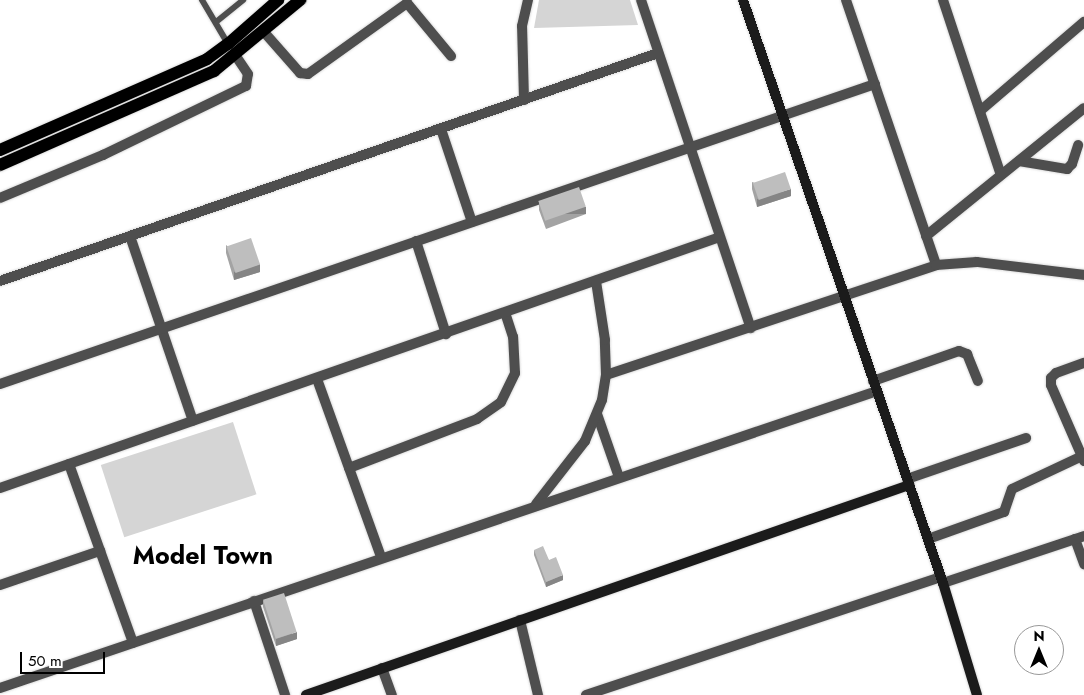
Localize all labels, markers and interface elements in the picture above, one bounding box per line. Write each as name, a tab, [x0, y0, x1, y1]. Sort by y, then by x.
district label: Model Town	[133, 540, 273, 570]
north arrow	[1014, 625, 1064, 675]
text: N	[1033, 626, 1045, 646]
scale bar	[22, 642, 108, 674]
text: 50 m	[28, 650, 62, 672]

